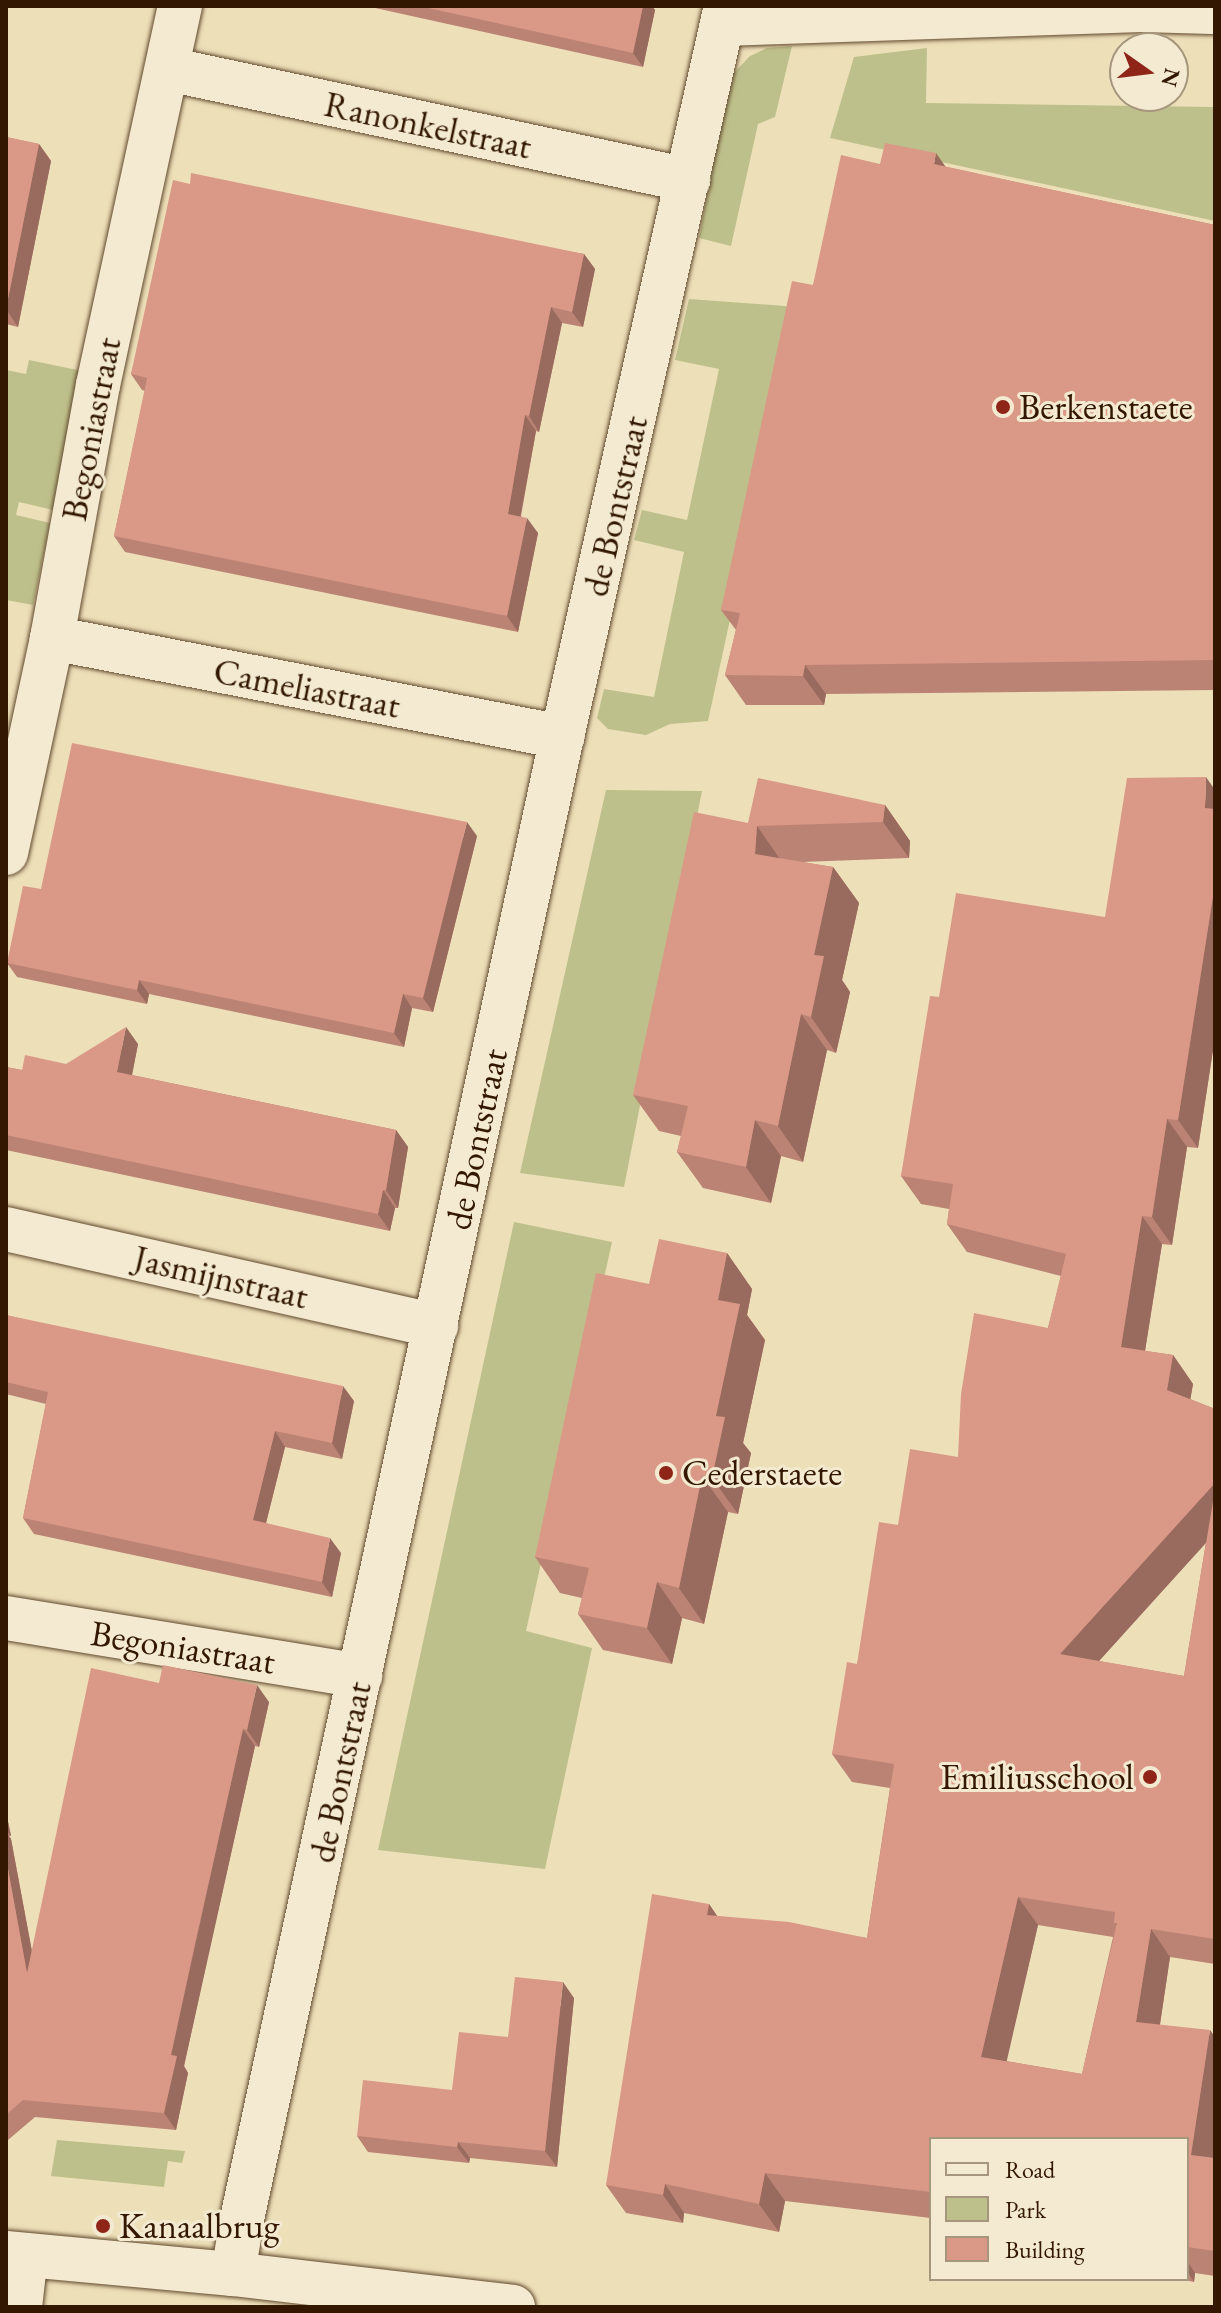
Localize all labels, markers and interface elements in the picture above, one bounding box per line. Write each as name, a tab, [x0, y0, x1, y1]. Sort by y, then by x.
north arrow	[1109, 32, 1189, 112]
text: N	[1155, 65, 1187, 90]
street label: Ranonkelstraat	[321, 82, 535, 168]
street label: Begoniastraat	[52, 334, 130, 524]
place label: Berkenstaete	[1019, 385, 1193, 429]
marker: Berkenstaete	[994, 398, 1012, 416]
street label: de Bontstraat	[573, 412, 657, 600]
street label: Cameliastraat	[210, 649, 404, 727]
street label: de Bontstraat	[436, 1045, 516, 1233]
street label: Jasmijnstraat	[130, 1236, 312, 1318]
place label: Cederstaete	[682, 1451, 842, 1495]
marker: Cederstaete	[657, 1464, 675, 1482]
street label: Begoniastraat	[88, 1611, 278, 1683]
street label: de Bontstraat	[300, 1678, 380, 1866]
place label: Emiliusschool	[940, 1755, 1134, 1799]
marker: Emiliusschool	[1141, 1768, 1159, 1786]
legend	[929, 2137, 1189, 2281]
text: Road	[1005, 2154, 1055, 2185]
text: Park	[1005, 2194, 1046, 2225]
place label: Kanaalbrug	[119, 2204, 279, 2248]
marker: Kanaalbrug	[94, 2217, 112, 2235]
text: Building	[1005, 2234, 1085, 2265]

